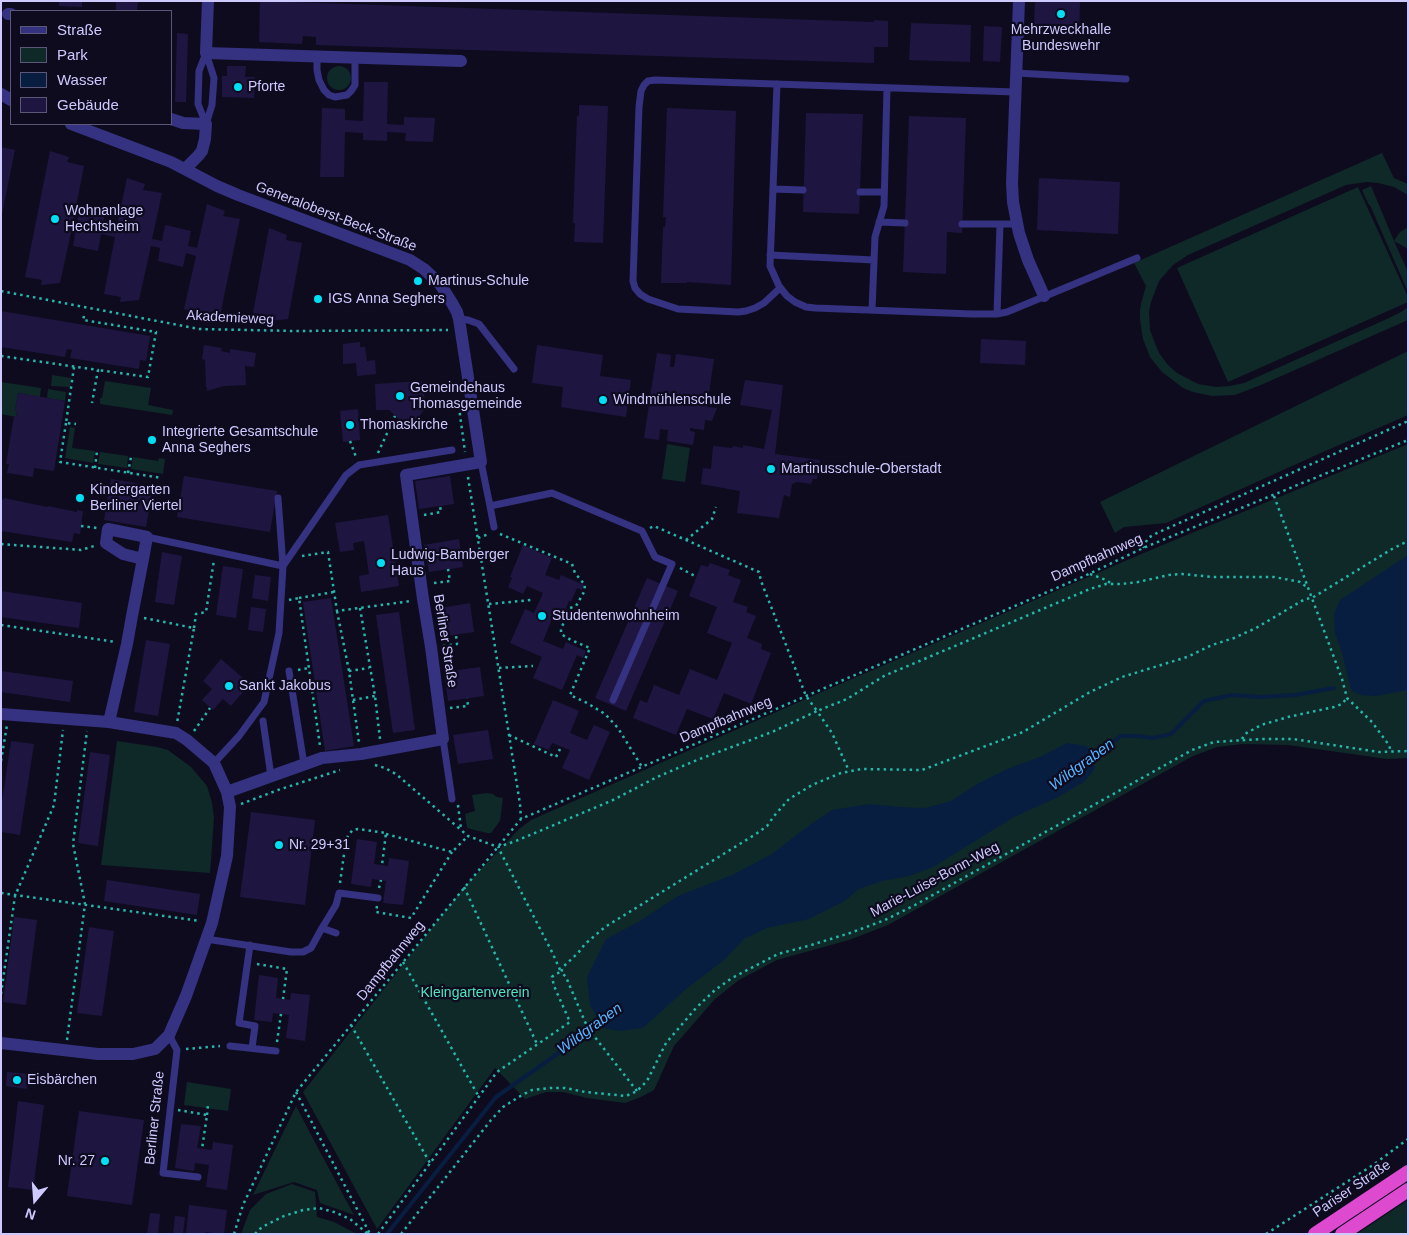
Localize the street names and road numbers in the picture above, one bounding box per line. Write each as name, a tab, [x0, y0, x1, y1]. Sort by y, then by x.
street label: Generaloberst-Beck-Straße	[253, 178, 419, 256]
street label: Akademieweg	[186, 307, 274, 329]
street label: Dampfbahnweg	[1049, 530, 1145, 586]
street label: Berliner Straße	[429, 593, 461, 689]
street label: Dampfbahnweg	[678, 693, 774, 747]
street label: Marie-Luise-Bonn-Weg	[868, 839, 1002, 921]
street label: Dampfbahnweg	[354, 918, 428, 1004]
street label: Berliner Straße	[142, 1070, 168, 1166]
street label: Pariser Straße	[1310, 1157, 1394, 1221]

